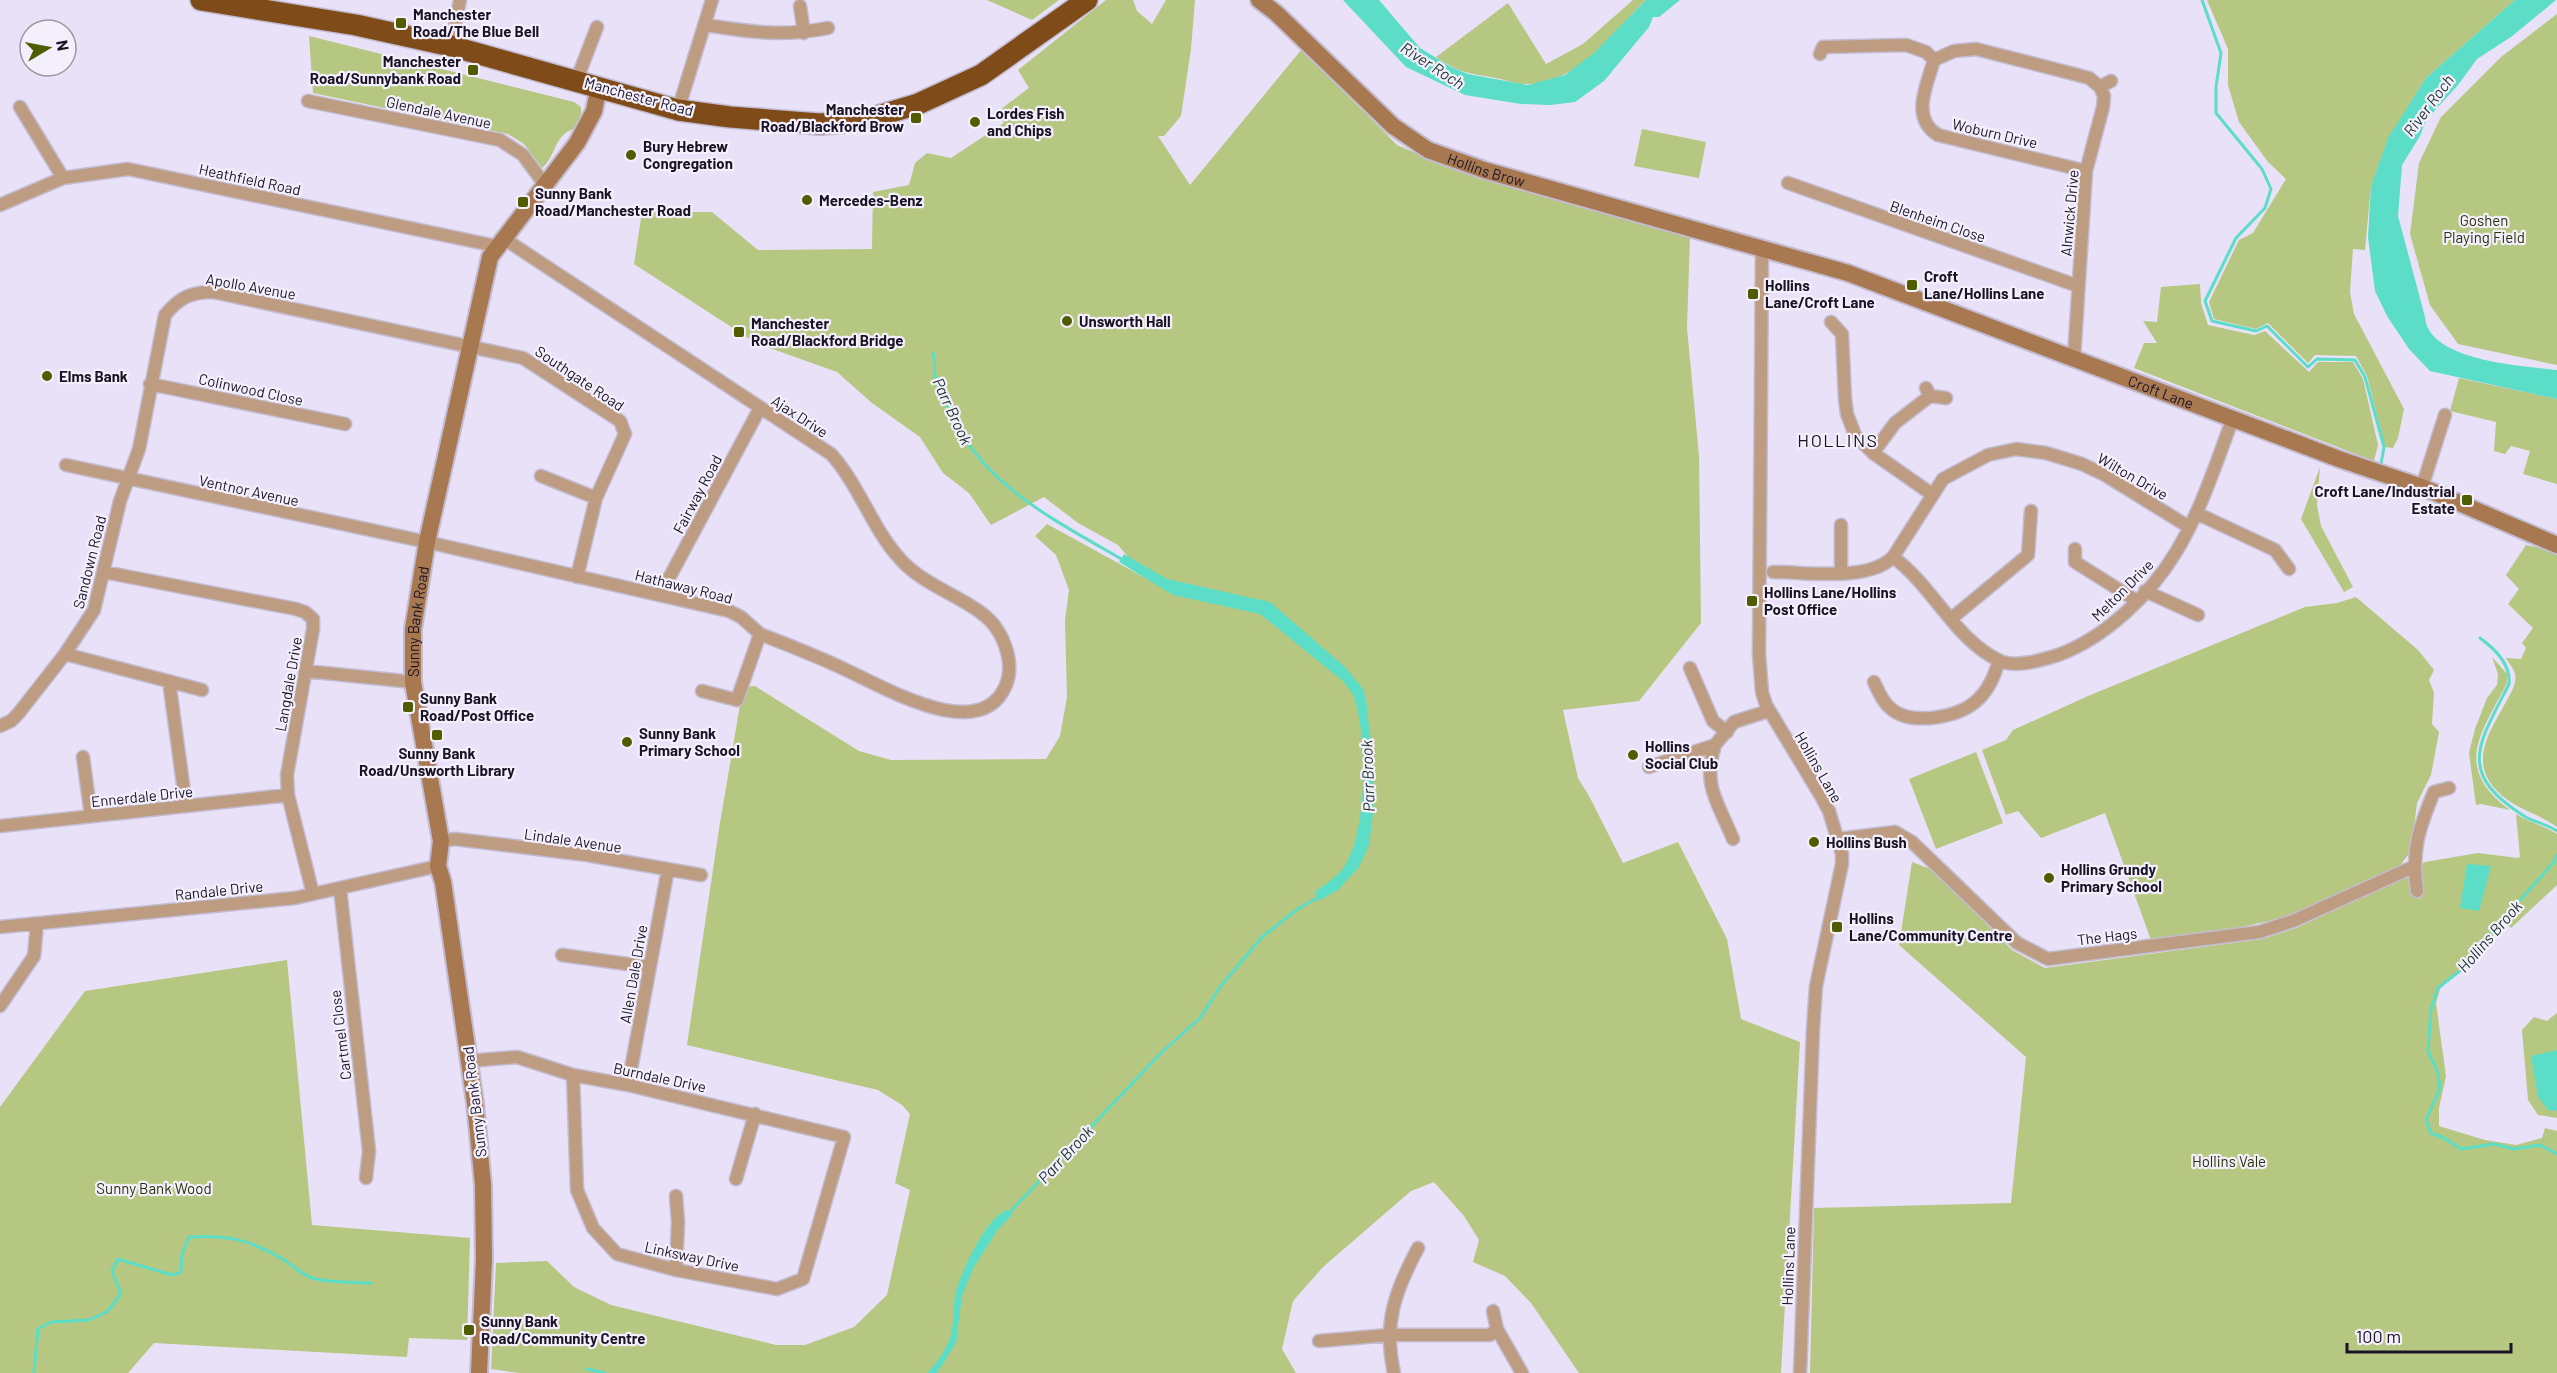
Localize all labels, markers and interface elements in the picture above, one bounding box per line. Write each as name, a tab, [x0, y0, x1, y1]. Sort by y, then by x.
place label: Manchester Road/The Blue Bell	[413, 5, 539, 40]
marker: Manchester Road/The Blue Bell	[394, 16, 408, 30]
north arrow	[18, 18, 78, 78]
water label: River Roch	[1398, 37, 1468, 93]
text: N	[53, 38, 74, 52]
place label: Manchester Road/Sunnybank Road	[310, 52, 461, 87]
marker: Manchester Road/Sunnybank Road	[466, 63, 480, 77]
water label: River Roch	[2399, 71, 2457, 139]
street label: Manchester Road	[583, 73, 695, 119]
street label: Glendale Avenue	[385, 92, 493, 132]
place label: Manchester Road/Blackford Brow	[761, 100, 904, 135]
place label: Lordes Fish and Chips	[987, 104, 1065, 139]
marker: Manchester Road/Blackford Brow	[909, 111, 923, 125]
street label: Woburn Drive	[1951, 114, 2039, 152]
marker: Lordes Fish and Chips	[968, 115, 982, 129]
place label: Bury Hebrew Congregation	[643, 137, 733, 172]
marker: Bury Hebrew Congregation	[624, 148, 638, 162]
street label: Hollins Brow	[1445, 149, 1527, 190]
street label: Heathfield Road	[197, 159, 303, 199]
street label: Alnwick Drive	[2056, 169, 2082, 257]
place label: Sunny Bank Road/Manchester Road	[535, 184, 691, 219]
place label: Mercedes-Benz	[819, 191, 923, 209]
marker: Mercedes-Benz	[800, 193, 814, 207]
marker: Sunny Bank Road/Manchester Road	[516, 195, 530, 209]
street label: Blenheim Close	[1888, 196, 1988, 246]
park label: Goshen Playing Field	[2443, 211, 2525, 246]
place label: Croft Lane/Hollins Lane	[1924, 267, 2044, 302]
street label: Apollo Avenue	[205, 269, 297, 303]
place label: Hollins Lane/Croft Lane	[1765, 276, 1875, 311]
marker: Croft Lane/Hollins Lane	[1905, 278, 1919, 292]
marker: Hollins Lane/Croft Lane	[1746, 287, 1760, 301]
place label: Unsworth Hall	[1079, 312, 1171, 330]
place label: Manchester Road/Blackford Bridge	[751, 314, 904, 349]
marker: Unsworth Hall	[1060, 314, 1074, 328]
marker: Manchester Road/Blackford Bridge	[732, 325, 746, 339]
street label: Southgate Road	[532, 342, 628, 414]
place label: Elms Bank	[59, 367, 128, 385]
marker: Elms Bank	[40, 369, 54, 383]
street label: Colinwood Close	[197, 369, 305, 409]
street label: Croft Lane	[2126, 371, 2196, 412]
water label: Parr Brook	[929, 374, 977, 448]
street label: Ajax Drive	[768, 391, 832, 441]
district label: HOLLINS	[1797, 429, 1879, 451]
street label: Wilton Drive	[2095, 449, 2171, 503]
street label: Fairway Road	[669, 451, 725, 537]
street label: Ventnor Avenue	[197, 471, 301, 509]
place label: Croft Lane/Industrial Estate	[2315, 482, 2455, 517]
marker: Croft Lane/Industrial Estate	[2460, 493, 2474, 507]
street label: Sandown Road	[69, 513, 109, 611]
street label: Melton Drive	[2087, 555, 2157, 625]
street label: Sunny Bank Road	[404, 565, 432, 677]
street label: Hathaway Road	[633, 565, 735, 607]
place label: Hollins Lane/Hollins Post Office	[1764, 583, 1897, 618]
marker: Hollins Lane/Hollins Post Office	[1745, 594, 1759, 608]
street label: Langdale Drive	[271, 635, 305, 733]
place label: Sunny Bank Road/Post Office	[420, 689, 534, 724]
marker: Sunny Bank Road/Post Office	[401, 700, 415, 714]
place label: Sunny Bank Primary School	[639, 724, 740, 759]
marker: Sunny Bank Road/Unsworth Library	[430, 728, 444, 742]
street label: Hollins Lane	[1791, 728, 1847, 806]
marker: Sunny Bank Primary School	[620, 735, 634, 749]
place label: Hollins Social Club	[1645, 737, 1718, 772]
water label: Parr Brook	[1356, 740, 1378, 812]
place label: Sunny Bank Road/Unsworth Library	[359, 744, 515, 779]
marker: Hollins Social Club	[1626, 748, 1640, 762]
street label: Ennerdale Drive	[90, 782, 194, 810]
street label: Lindale Avenue	[523, 824, 623, 856]
place label: Hollins Bush	[1826, 833, 1907, 851]
marker: Hollins Bush	[1807, 835, 1821, 849]
place label: Hollins Grundy Primary School	[2061, 860, 2162, 895]
marker: Hollins Grundy Primary School	[2042, 871, 2056, 885]
street label: Randale Drive	[174, 876, 264, 904]
water label: Hollins Brook	[2453, 896, 2525, 976]
place label: Hollins Lane/Community Centre	[1849, 909, 2013, 944]
marker: Hollins Lane/Community Centre	[1830, 920, 1844, 934]
street label: Allen Dale Drive	[615, 923, 651, 1025]
street label: The Hags	[2076, 923, 2138, 949]
street label: Cartmel Close	[326, 989, 354, 1081]
street label: Sunny Bank Road	[458, 1046, 490, 1158]
street label: Burndale Drive	[612, 1058, 708, 1096]
water label: Parr Brook	[1034, 1121, 1097, 1187]
park label: Hollins Vale	[2192, 1152, 2266, 1170]
park label: Sunny Bank Wood	[96, 1179, 212, 1197]
street label: Hollins Lane	[1778, 1226, 1798, 1306]
street label: Linksway Drive	[643, 1237, 741, 1275]
place label: Sunny Bank Road/Community Centre	[481, 1312, 646, 1347]
scale bar	[2347, 1316, 2510, 1354]
marker: Sunny Bank Road/Community Centre	[462, 1323, 476, 1337]
text: 100 m	[2356, 1325, 2401, 1347]

